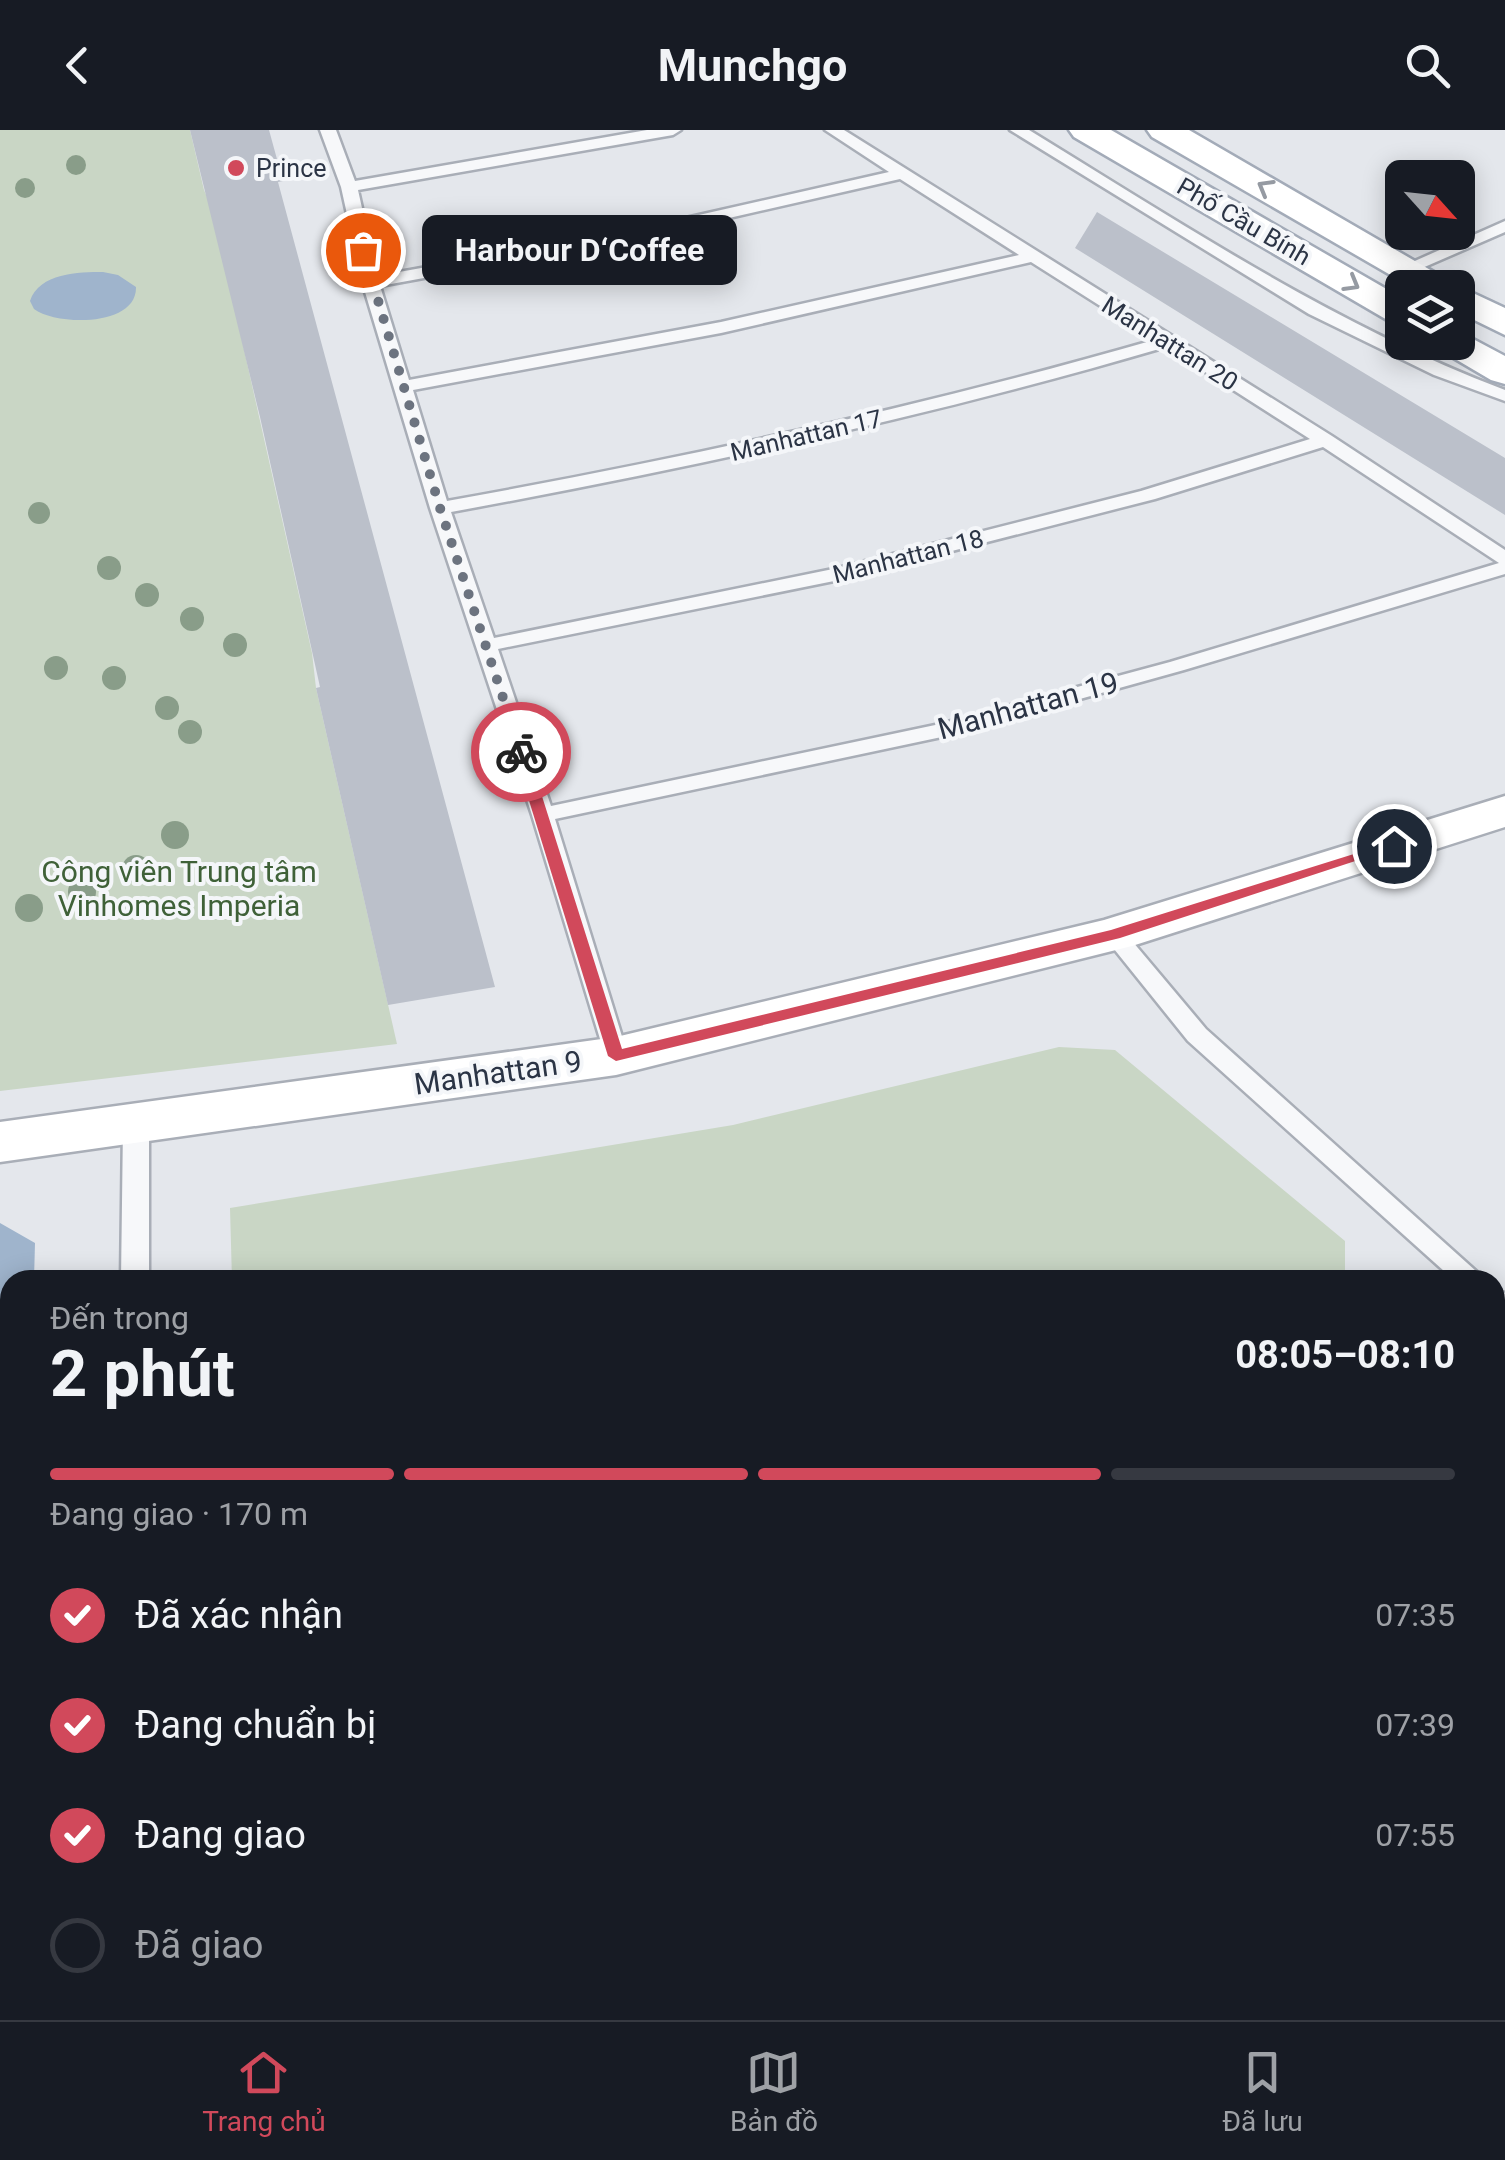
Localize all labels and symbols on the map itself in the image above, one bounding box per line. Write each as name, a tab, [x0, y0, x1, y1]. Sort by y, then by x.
place label: Prince	[256, 154, 326, 183]
marker: Prince	[225, 157, 247, 179]
north arrow	[1385, 160, 1475, 250]
street label: Phố Cầu Bính	[1172, 172, 1316, 271]
one-way arrow	[1257, 180, 1275, 200]
pin	[321, 208, 406, 293]
callout: Harbour D‘Coffee	[423, 215, 738, 285]
one-way arrow	[1341, 271, 1359, 291]
street label: Manhattan 20	[1096, 290, 1243, 397]
street label: Manhattan 17	[727, 404, 885, 467]
street label: Manhattan 18	[830, 524, 987, 589]
street label: Manhattan 19	[934, 665, 1122, 746]
courier	[471, 702, 571, 802]
pin	[1352, 804, 1437, 889]
park label: Công viên Trung tâm Vinhomes Imperia	[41, 854, 317, 923]
street label: Manhattan 9	[412, 1043, 584, 1102]

